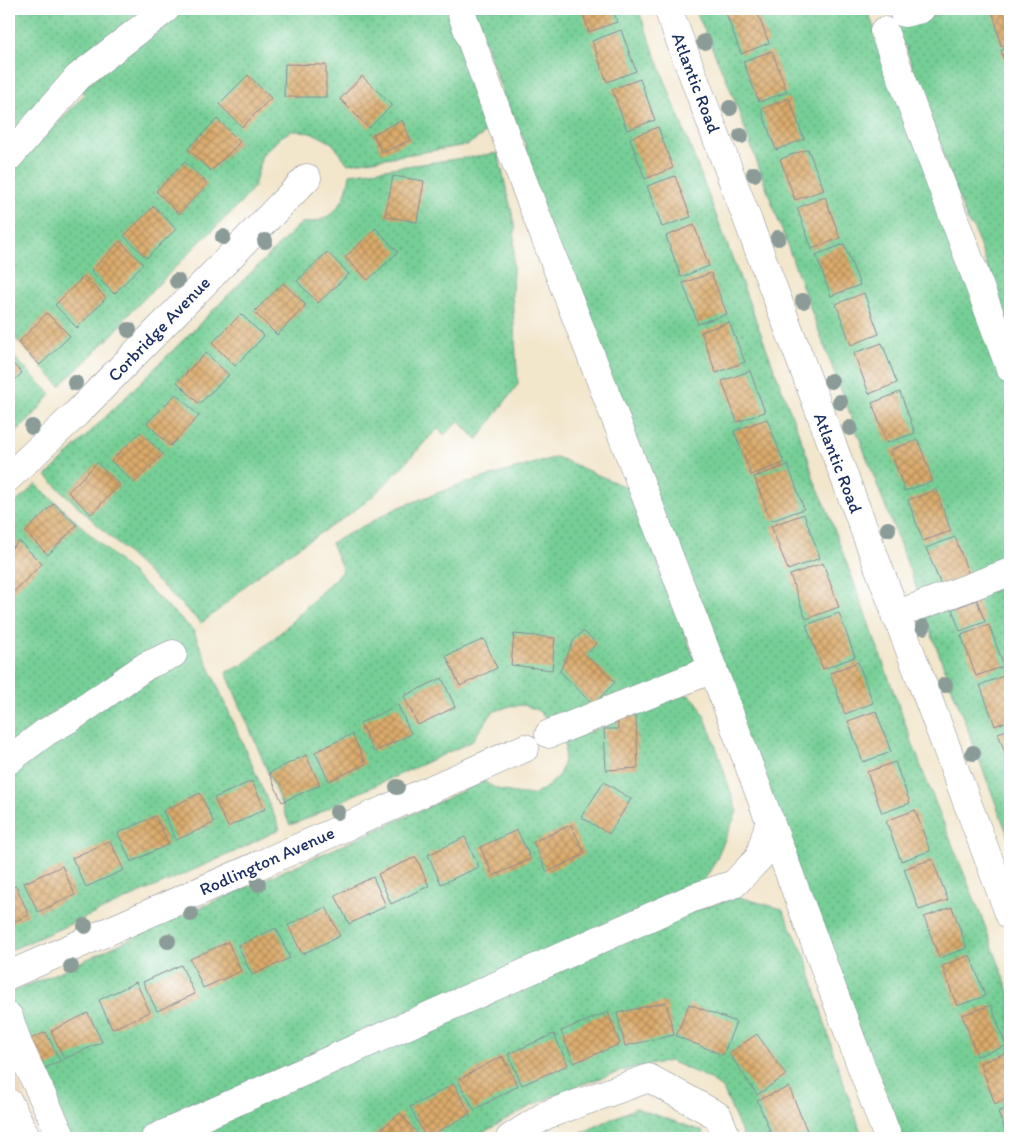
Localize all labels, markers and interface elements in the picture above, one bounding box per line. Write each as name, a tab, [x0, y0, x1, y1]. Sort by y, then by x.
street label: Atlantic Road	[667, 30, 725, 137]
street label: Corbridge Avenue	[103, 272, 215, 386]
street label: Atlantic Road	[809, 410, 867, 517]
street label: Rodlington Avenue	[196, 821, 338, 901]

